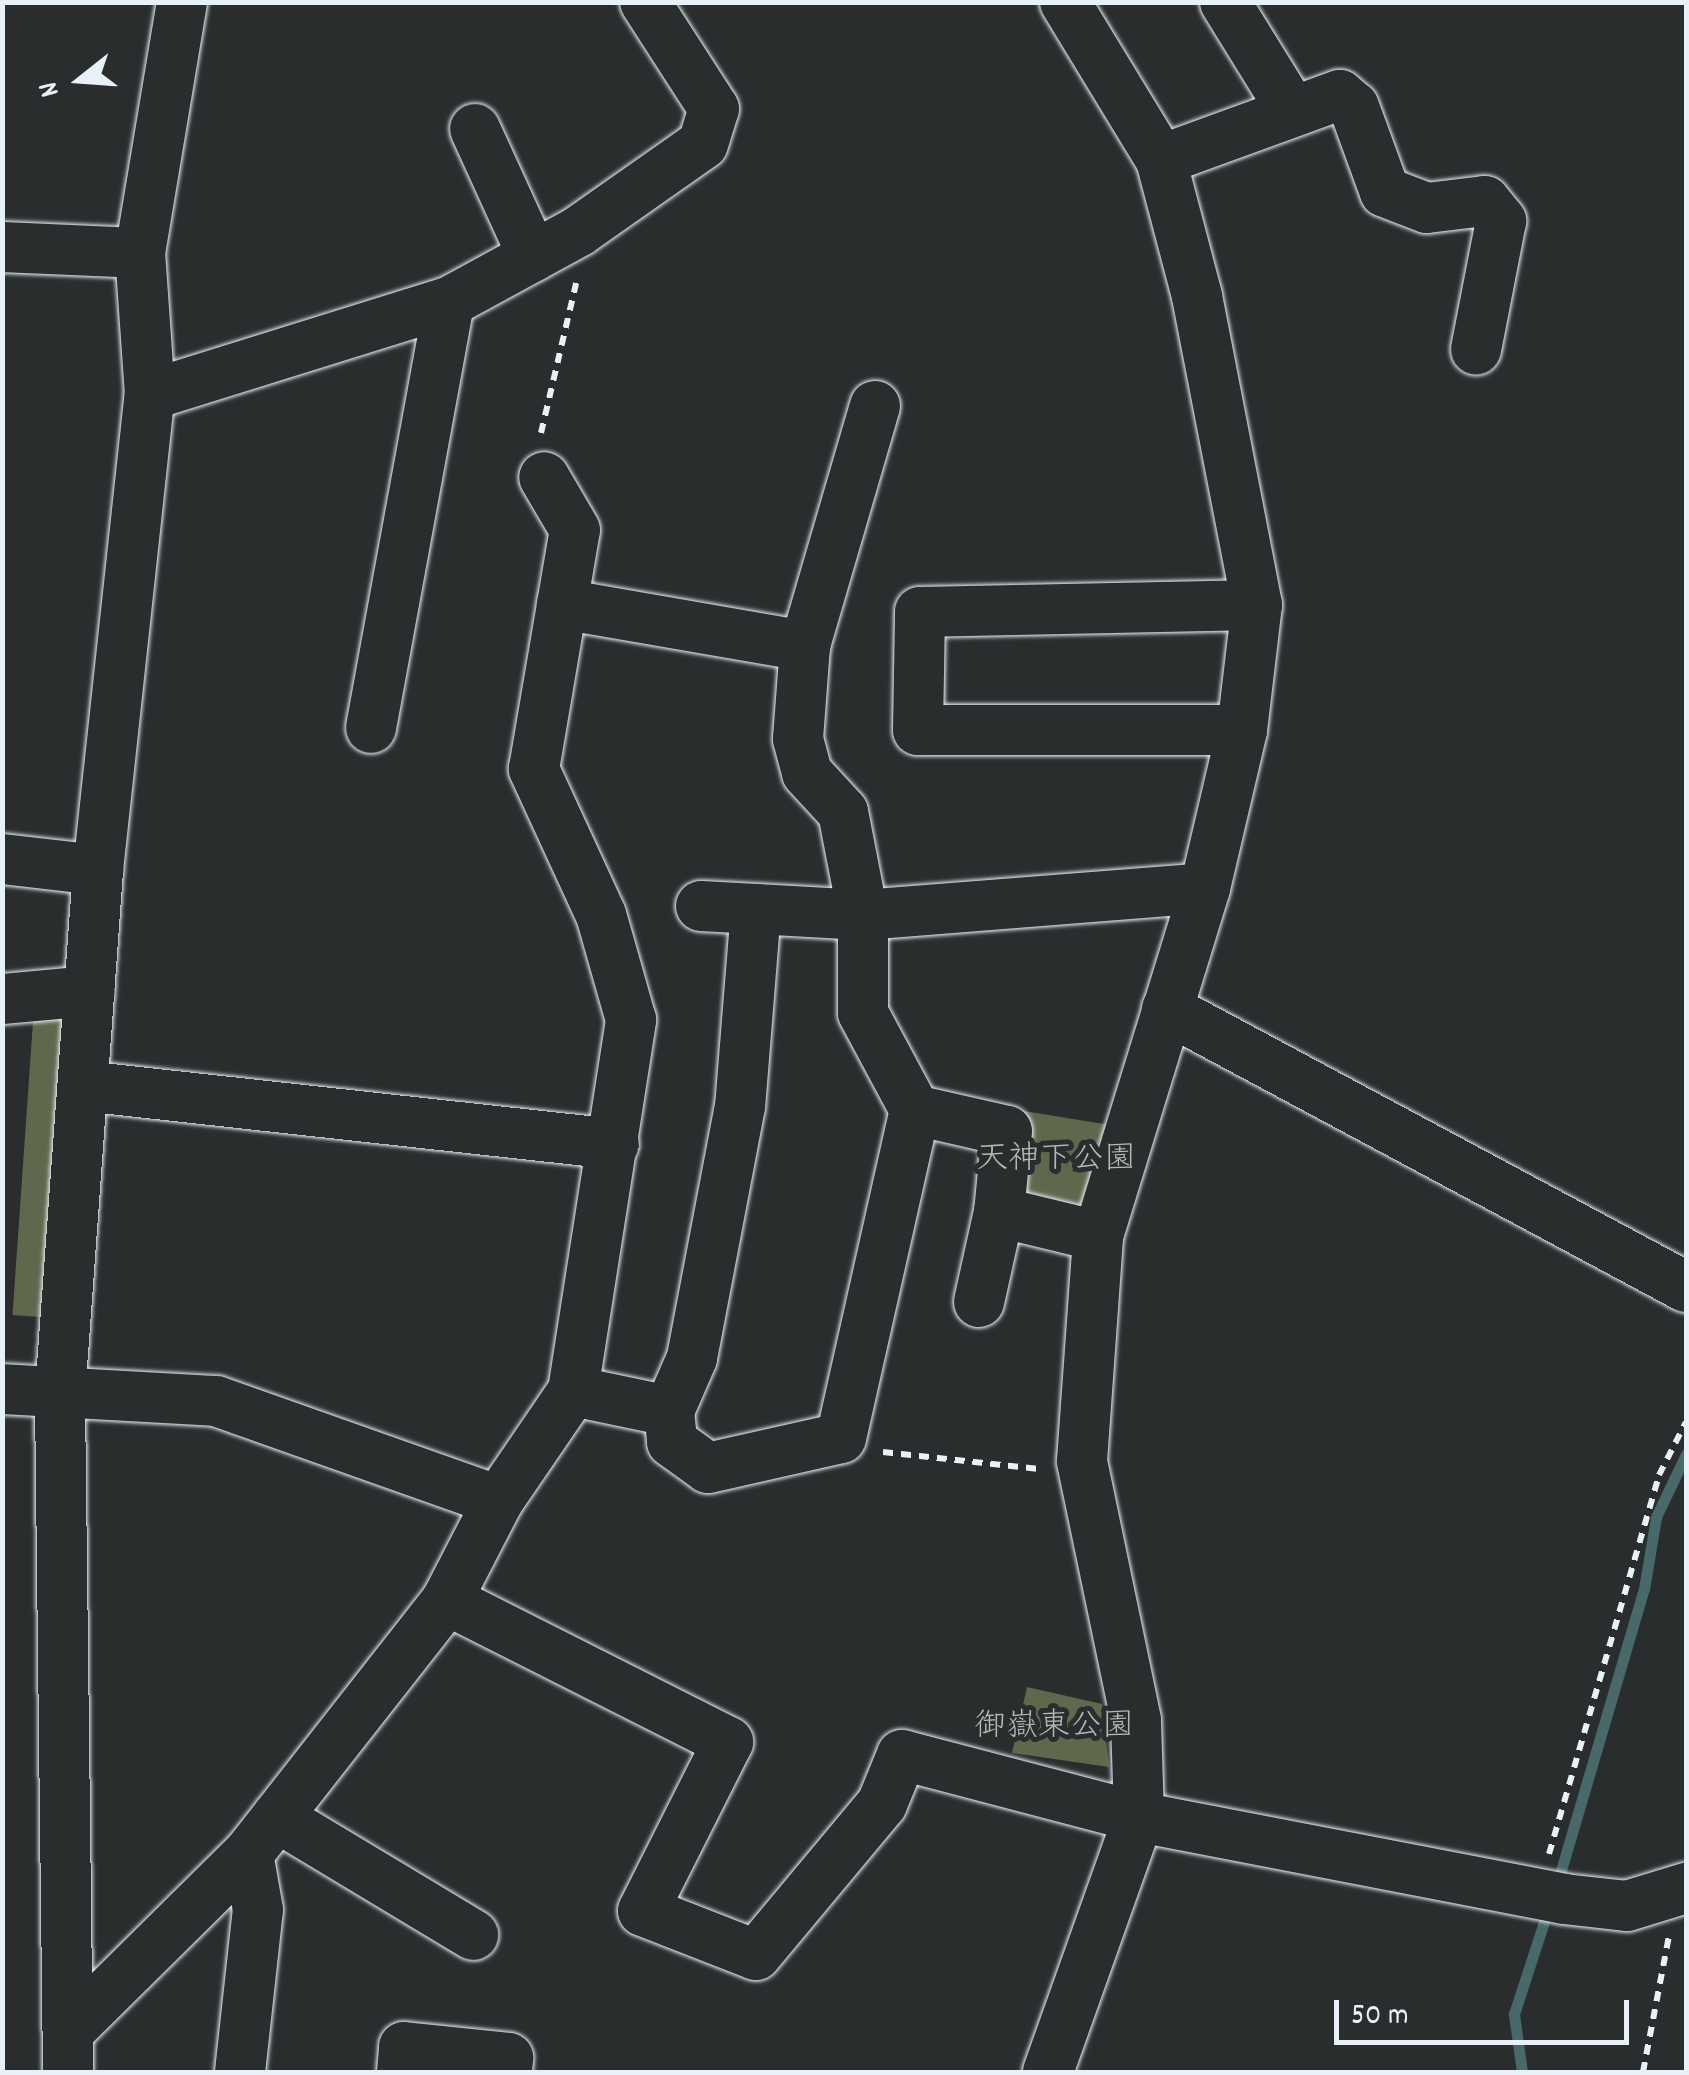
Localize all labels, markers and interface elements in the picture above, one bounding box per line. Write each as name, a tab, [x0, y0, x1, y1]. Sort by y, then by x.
north arrow	[30, 30, 130, 130]
text: N	[30, 76, 72, 101]
park label: 天神下公園	[976, 1142, 1136, 1180]
park label: 御嶽東公園	[974, 1709, 1134, 1747]
scale bar	[1339, 1980, 1634, 2042]
text: 50 m	[1351, 1996, 1409, 2039]

